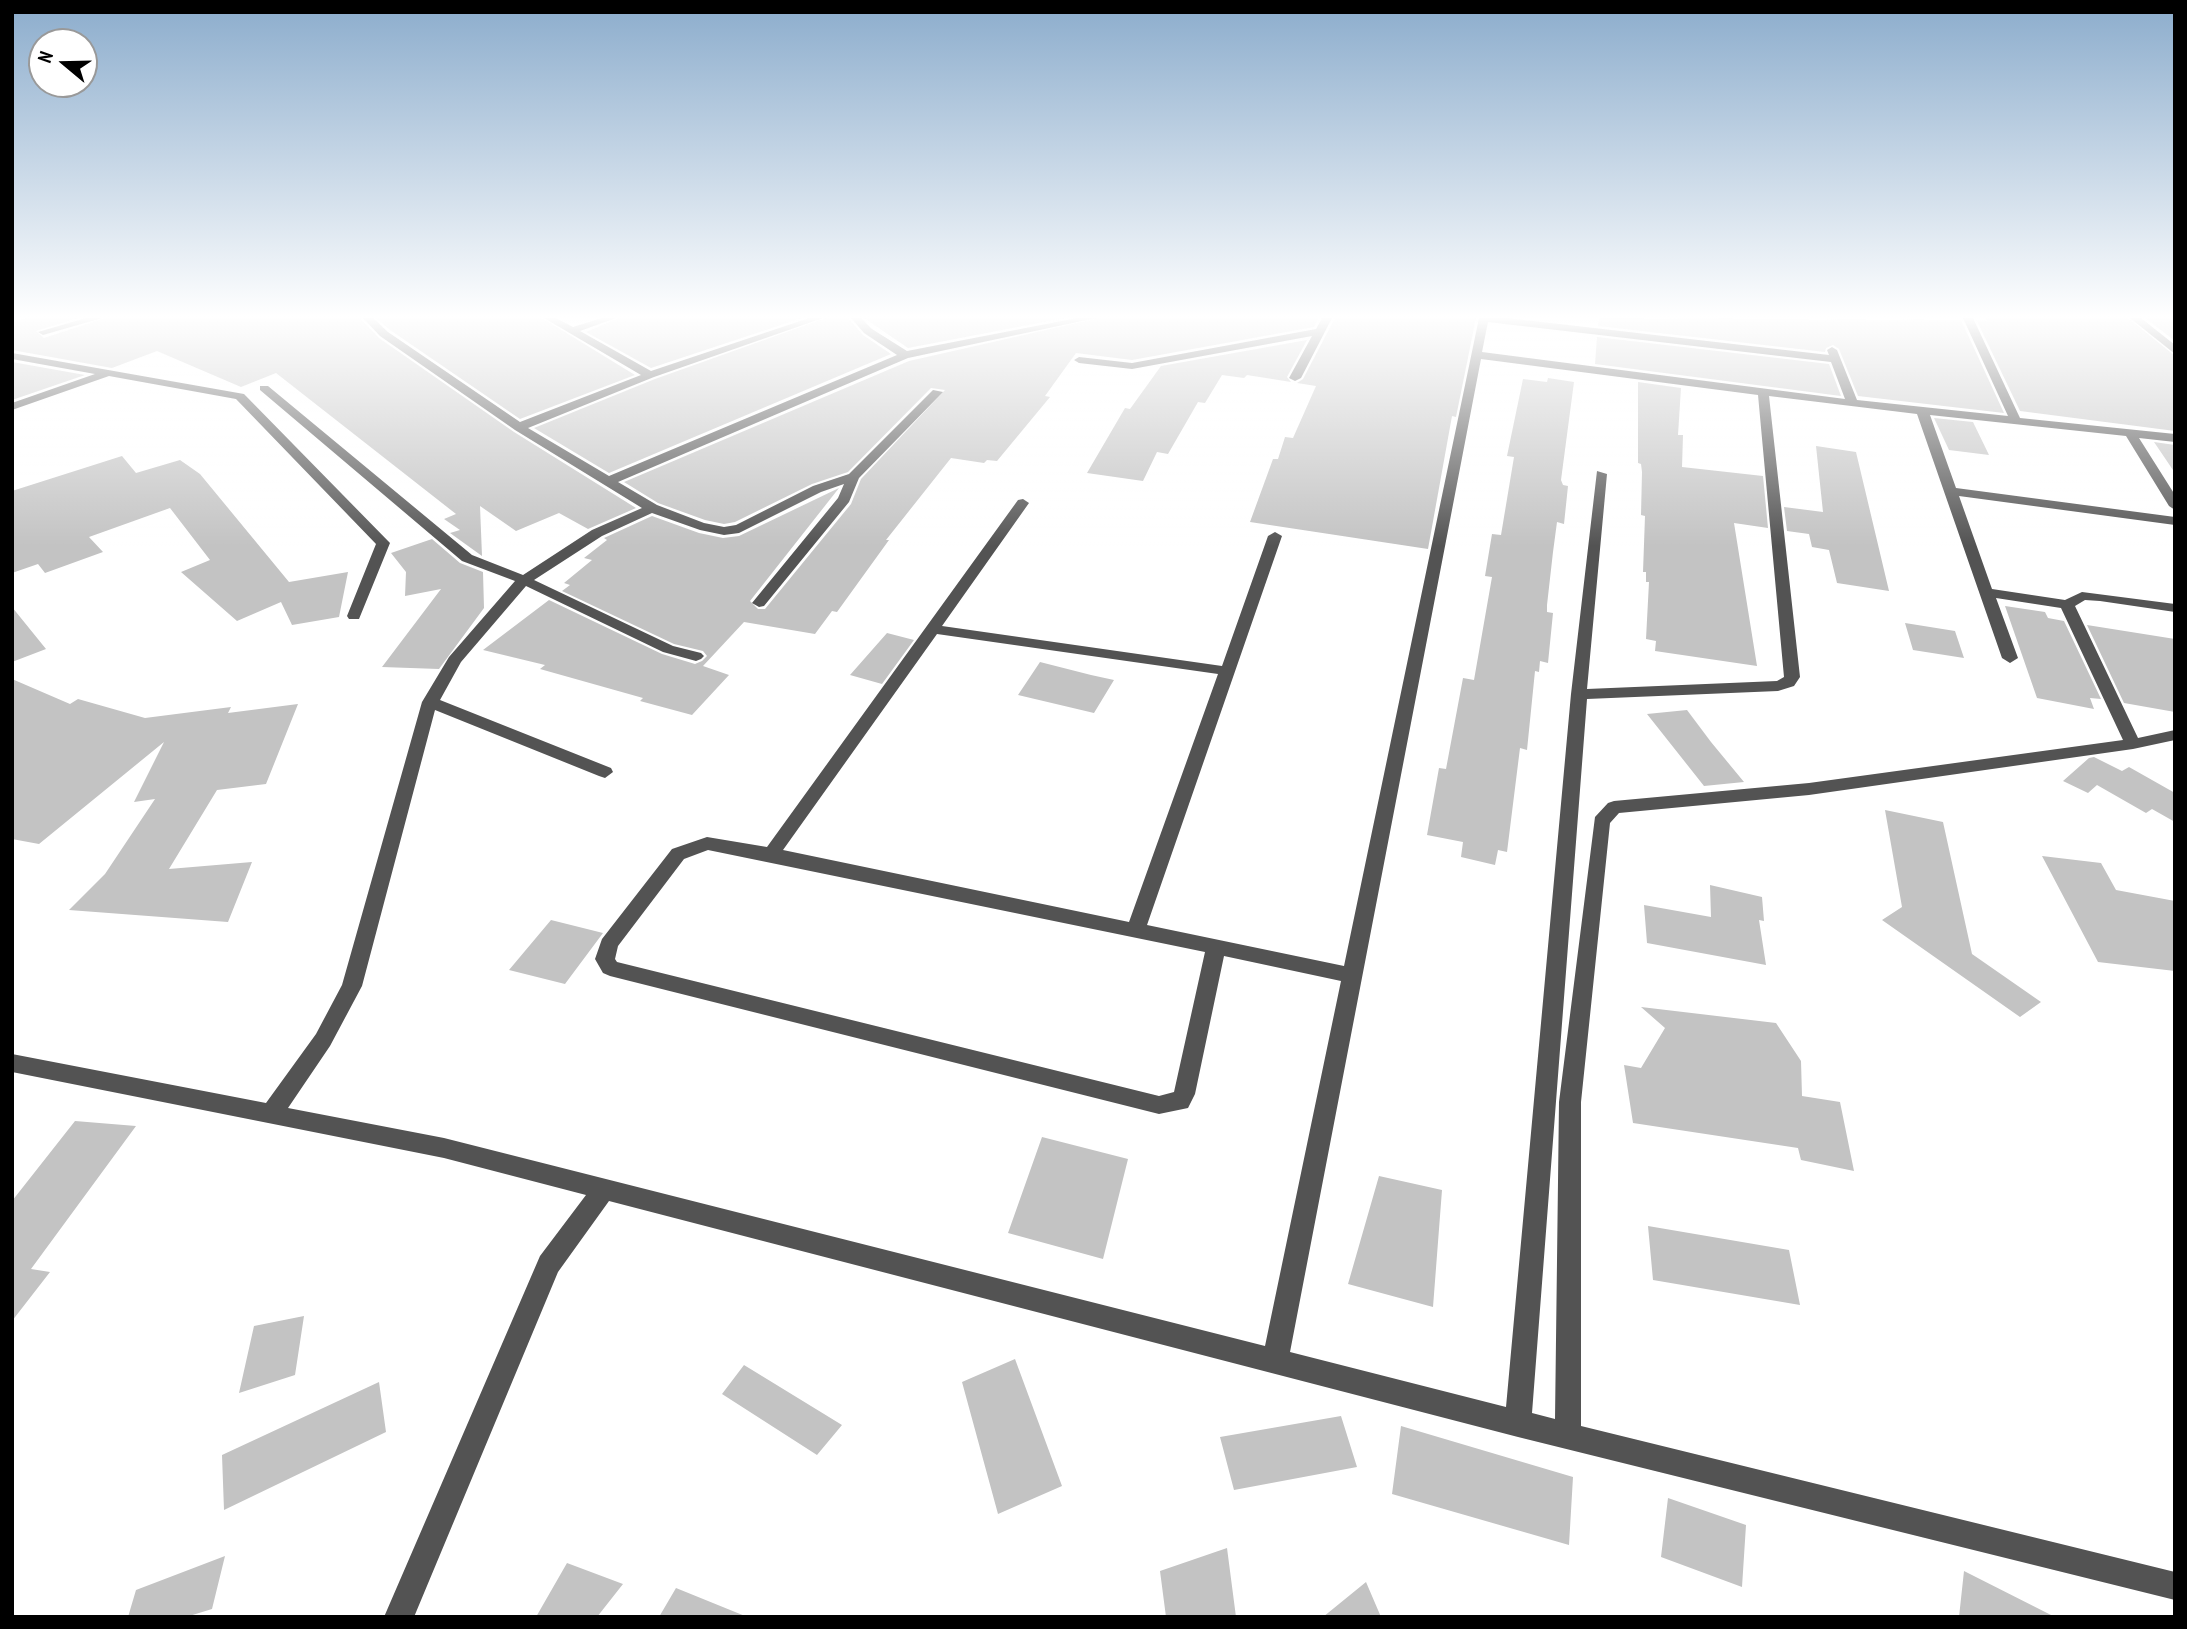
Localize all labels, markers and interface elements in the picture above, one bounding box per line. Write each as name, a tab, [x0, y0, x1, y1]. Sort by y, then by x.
north arrow	[28, 28, 98, 98]
text: N	[32, 48, 58, 66]

